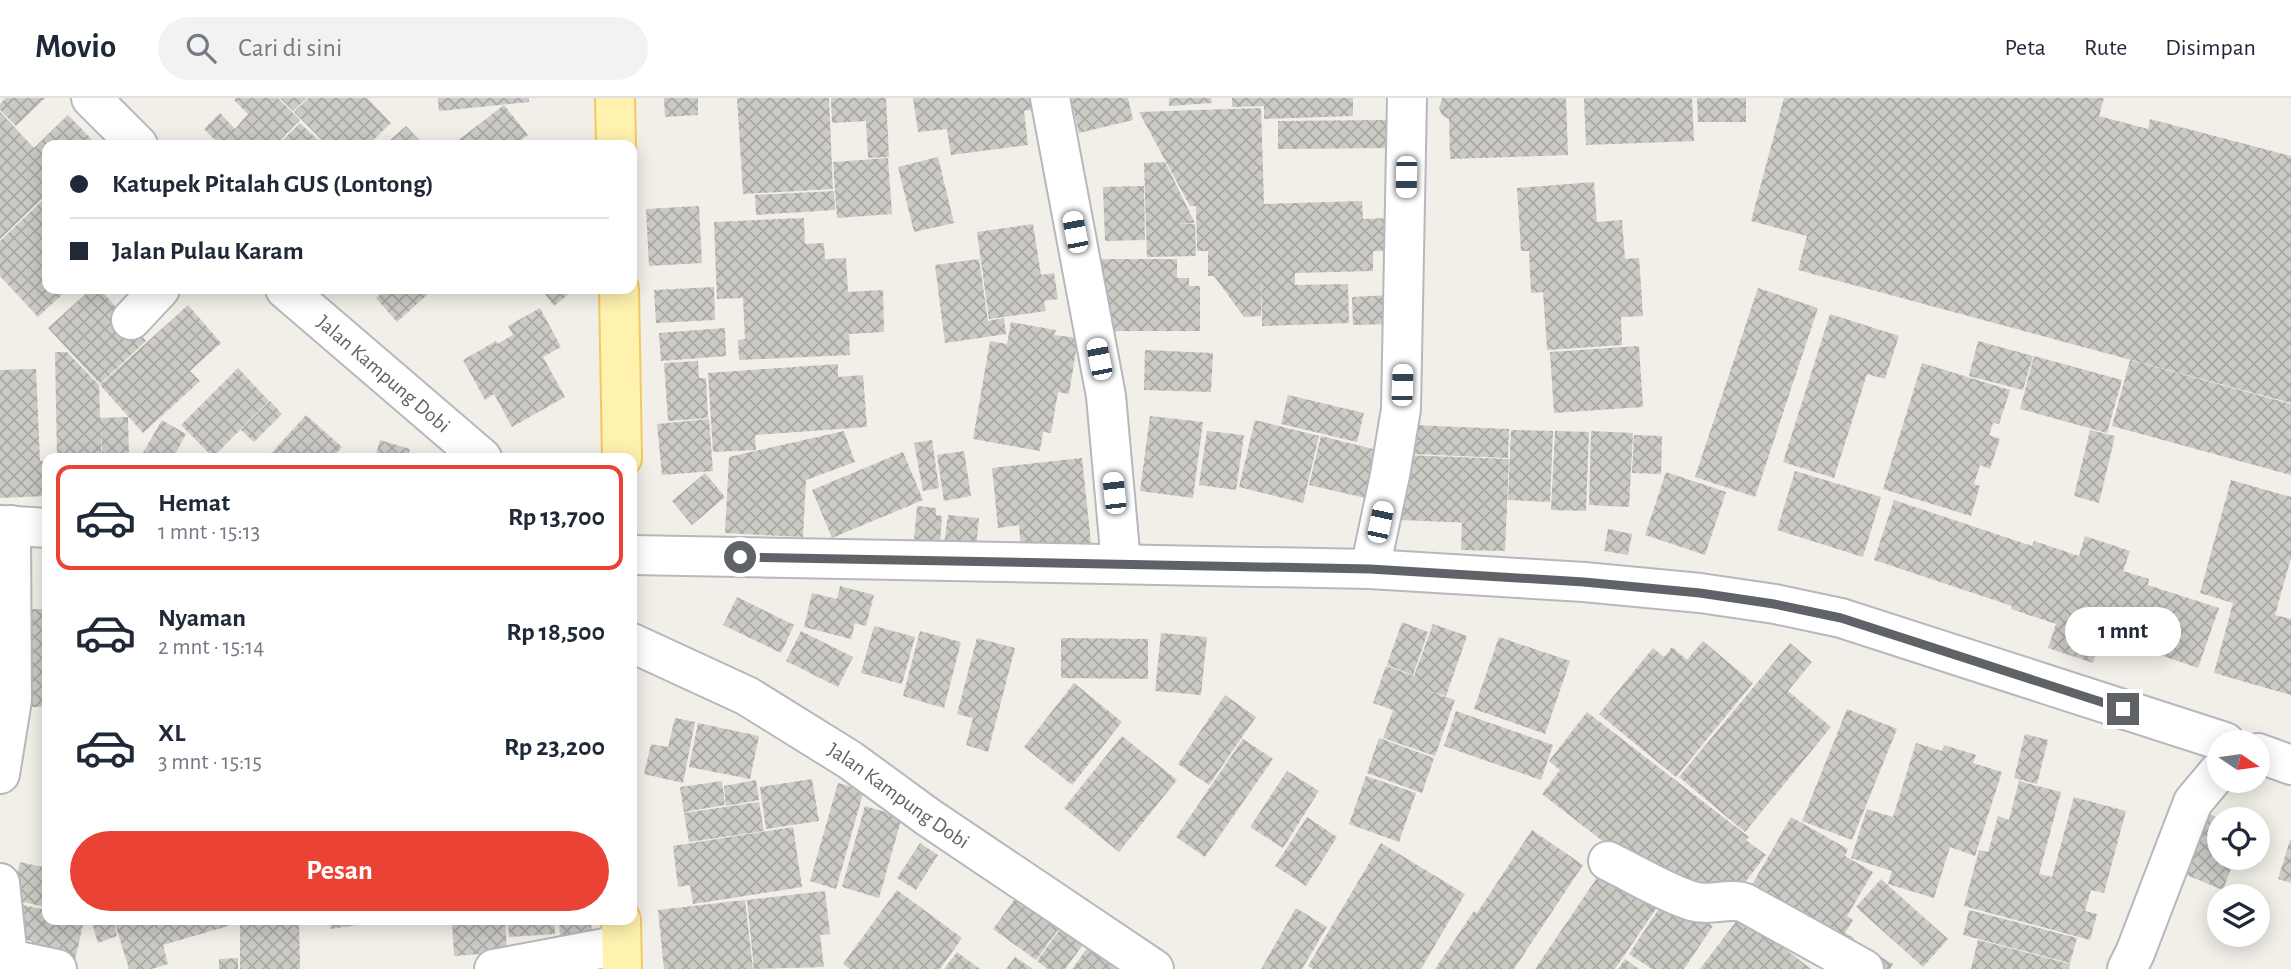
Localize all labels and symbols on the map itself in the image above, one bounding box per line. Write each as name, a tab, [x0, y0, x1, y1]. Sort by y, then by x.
car	[1396, 156, 1417, 198]
car	[1061, 209, 1090, 255]
street label: Jalan Kampung Dobi	[313, 311, 454, 437]
car	[1085, 336, 1114, 382]
car	[1391, 364, 1414, 406]
car	[1102, 471, 1127, 515]
car	[1366, 499, 1395, 545]
route start	[724, 541, 756, 573]
callout: 1 mnt	[2065, 608, 2181, 656]
route end	[2107, 693, 2139, 725]
north arrow	[2207, 730, 2270, 793]
street label: Jalan Kampung Dobi	[824, 739, 973, 853]

